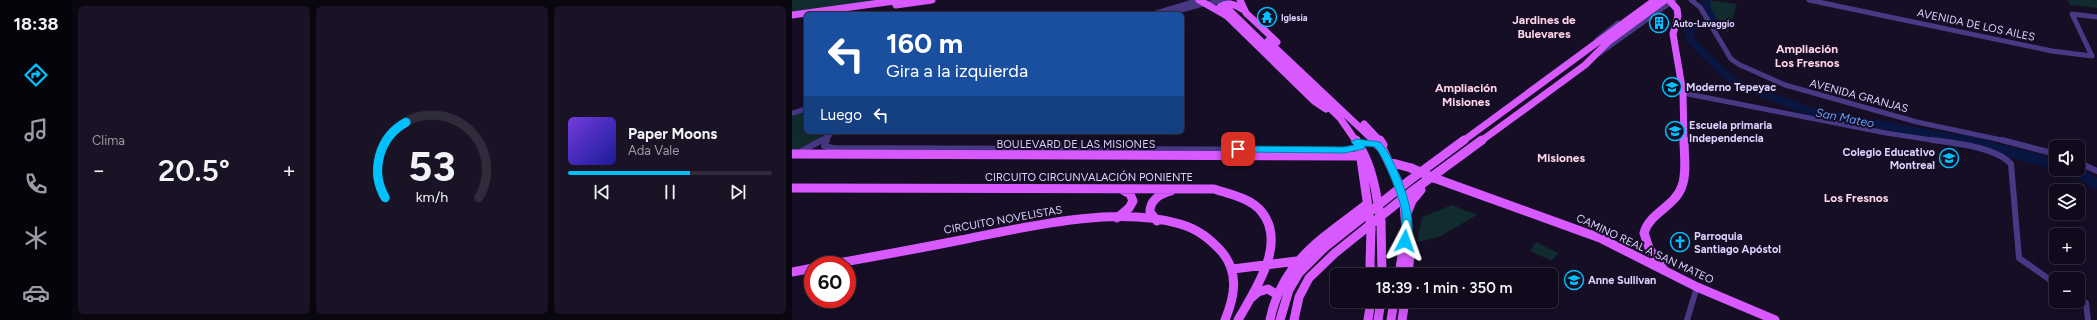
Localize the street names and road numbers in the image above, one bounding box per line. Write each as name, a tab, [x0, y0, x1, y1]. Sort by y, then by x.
street label: AVENIDA DE LOS AILES	[1916, 6, 2036, 44]
street label: AVENIDA GRANJAS	[1808, 77, 1910, 115]
street label: BOULEVARD DE LAS MISIONES	[997, 138, 1156, 151]
street label: CIRCUITO CIRCUNVALACIÓN PONIENTE	[985, 170, 1193, 184]
street label: CIRCUITO NOVELISTAS	[943, 203, 1063, 237]
street label: CAMINO REAL A SAN MATEO	[1574, 211, 1716, 287]

